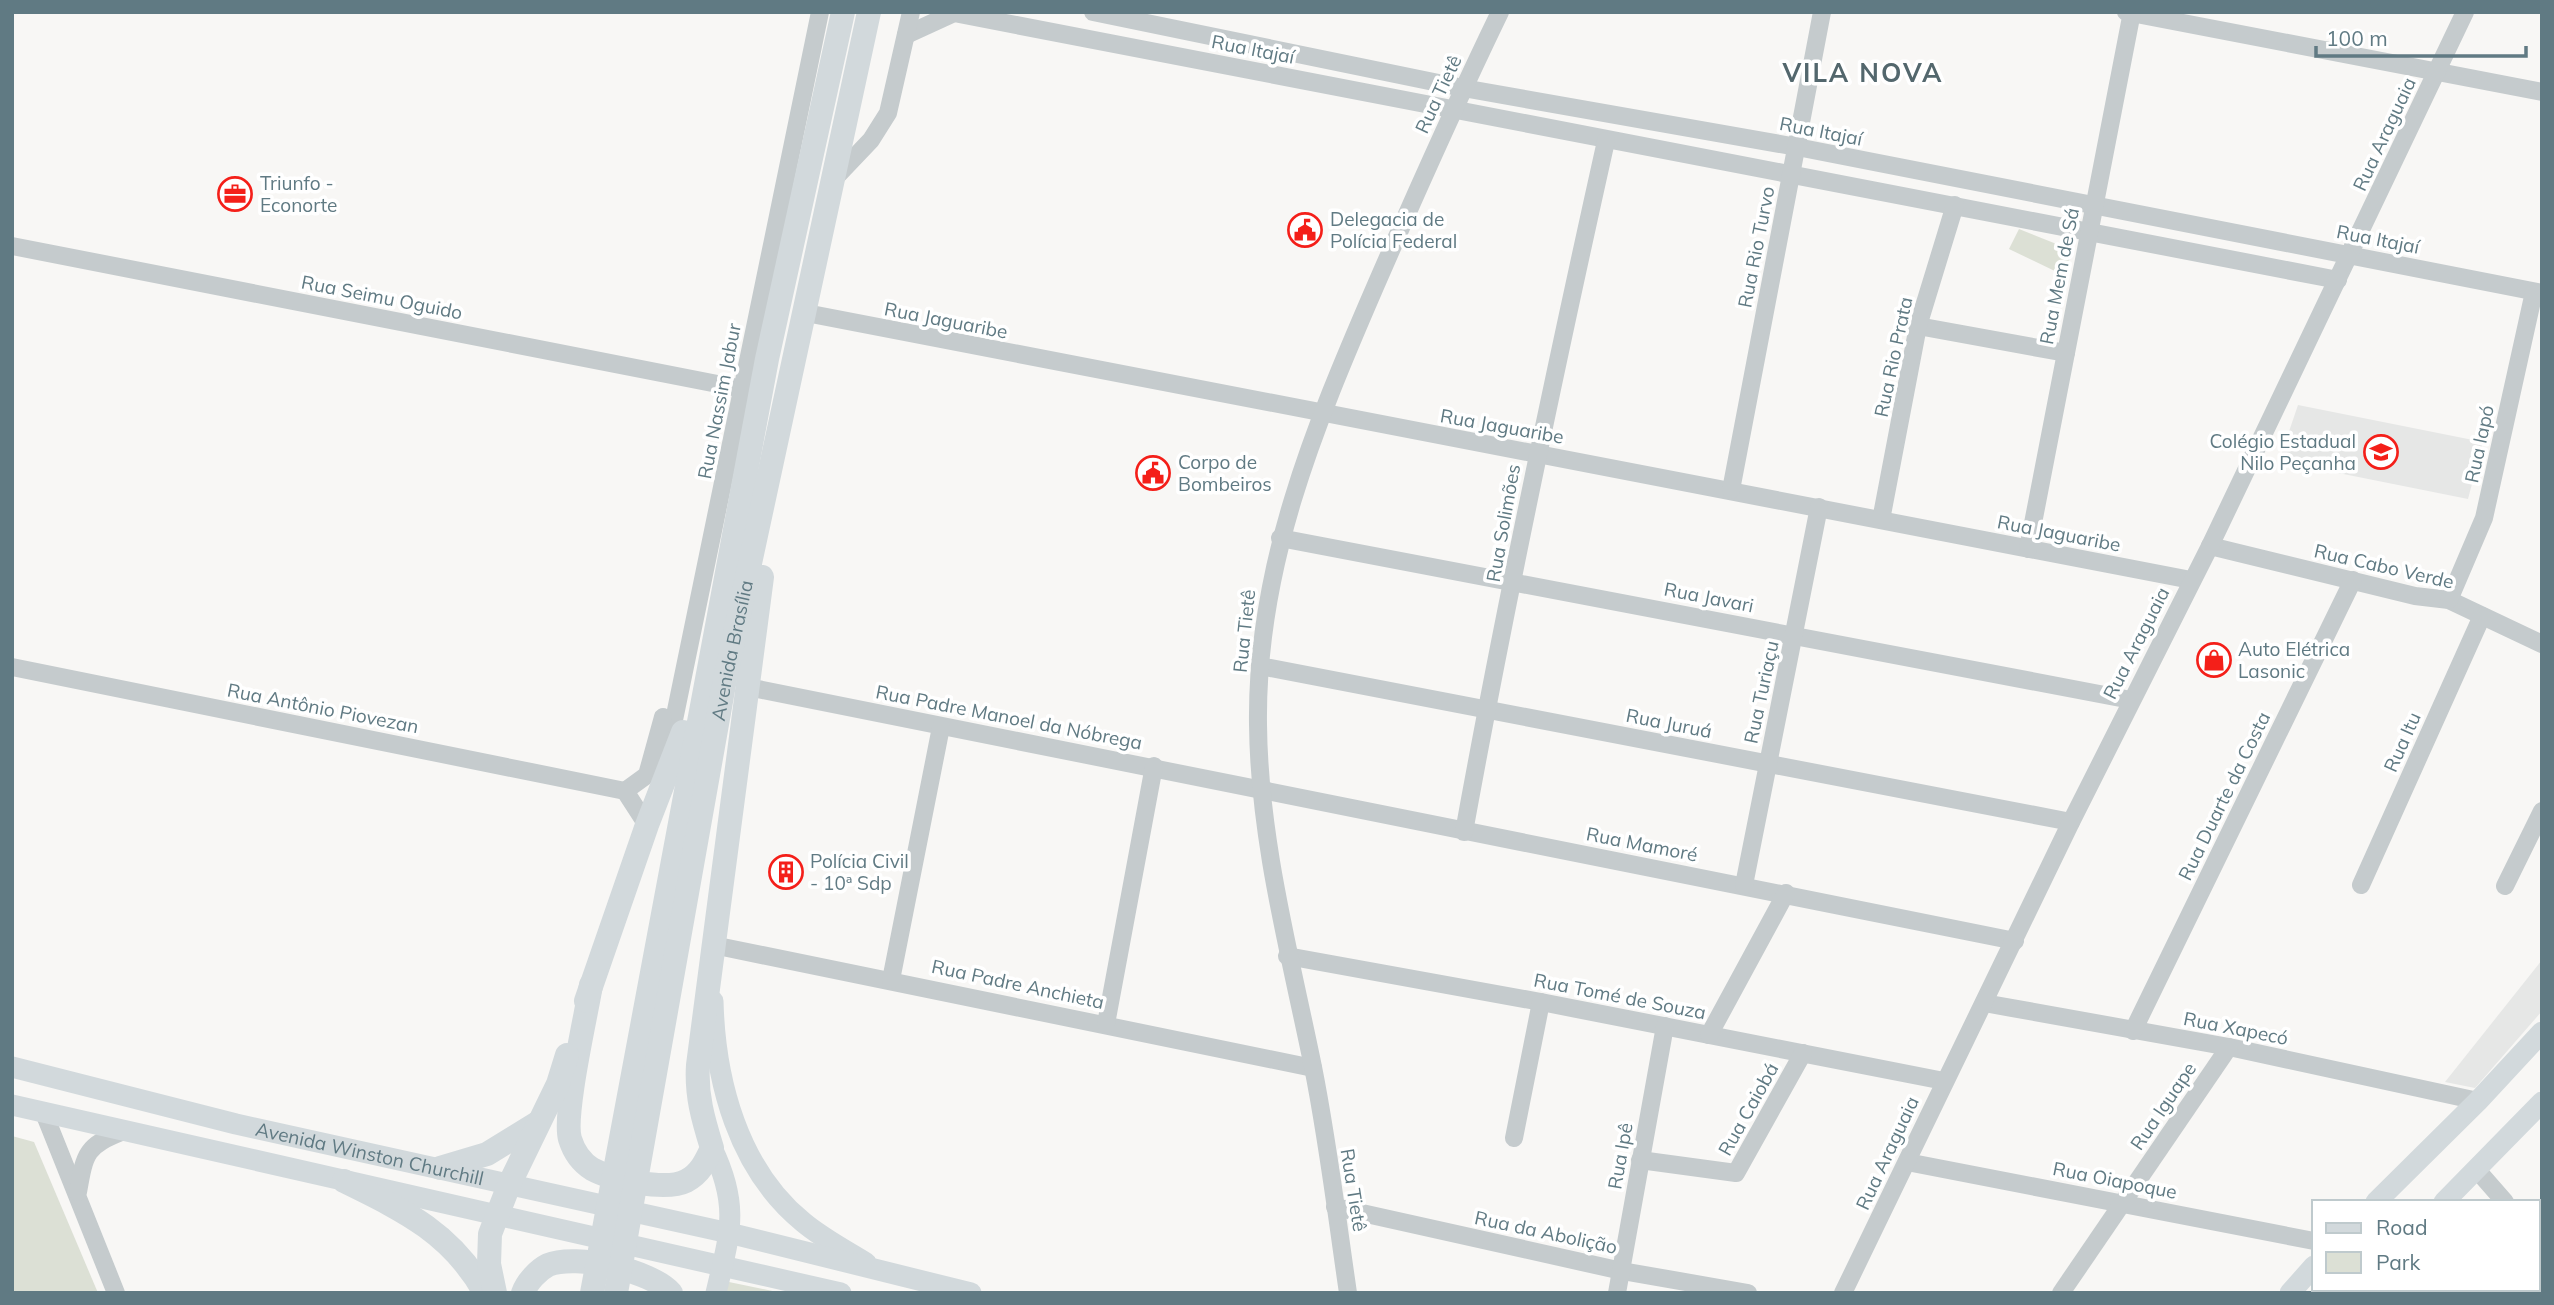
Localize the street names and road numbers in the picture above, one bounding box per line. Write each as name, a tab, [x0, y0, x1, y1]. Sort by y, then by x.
street label: Rua Itajaí	[1210, 29, 1298, 69]
street label: Rua Tietê	[1409, 51, 1467, 137]
street label: Rua Araguaia	[2347, 73, 2421, 195]
street label: Rua Itajaí	[1778, 111, 1866, 151]
street label: Rua Rio Turvo	[1732, 184, 1780, 310]
street label: Rua Mem de Sá	[2034, 206, 2084, 346]
street label: Rua Itajaí	[2335, 219, 2423, 259]
street label: Rua Seimu Oguido	[299, 270, 465, 324]
street label: Rua Rio Prata	[1869, 295, 1917, 419]
street label: Rua Jaguaribe	[882, 296, 1010, 344]
street label: Rua Nassim Jabur	[692, 321, 746, 481]
street label: Rua Jaguaribe	[1438, 403, 1566, 449]
street label: Rua Iapó	[2459, 403, 2499, 485]
street label: Rua Solimões	[1481, 462, 1525, 584]
street label: Rua Jaguaribe	[1995, 509, 2123, 557]
street label: Rua Cabo Verde	[2312, 538, 2456, 594]
street label: Rua Javari	[1662, 577, 1756, 617]
street label: Avenida Brasília	[706, 578, 758, 723]
street label: Rua Araguaia	[2098, 583, 2174, 703]
street label: Rua Tietê	[1228, 588, 1260, 674]
street label: Rua Turiaçu	[1738, 638, 1784, 746]
street label: Rua Antônio Piovezan	[225, 678, 421, 738]
street label: Rua Padre Manoel da Nóbrega	[874, 679, 1144, 755]
street label: Rua Juruá	[1624, 703, 1714, 743]
street label: Rua Duarte da Costa	[2173, 708, 2275, 884]
street label: Rua Itu	[2378, 708, 2426, 776]
street label: Rua Mamoré	[1584, 821, 1700, 867]
street label: Rua Padre Anchieta	[930, 954, 1106, 1014]
street label: Rua Tomé de Souza	[1532, 968, 1708, 1024]
street label: Rua Xapecó	[2182, 1006, 2290, 1050]
street label: Rua Iguape	[2125, 1057, 2201, 1155]
street label: Rua Caiobá	[1713, 1058, 1783, 1160]
street label: Rua Araguaia	[1850, 1092, 1924, 1214]
street label: Avenida Winston Churchill	[253, 1117, 486, 1190]
street label: Rua Ipê	[1602, 1121, 1638, 1191]
street label: Rua Tietê	[1336, 1147, 1372, 1233]
street label: Rua Oiapoque	[2051, 1156, 2179, 1204]
street label: Rua da Abolição	[1473, 1205, 1619, 1259]

